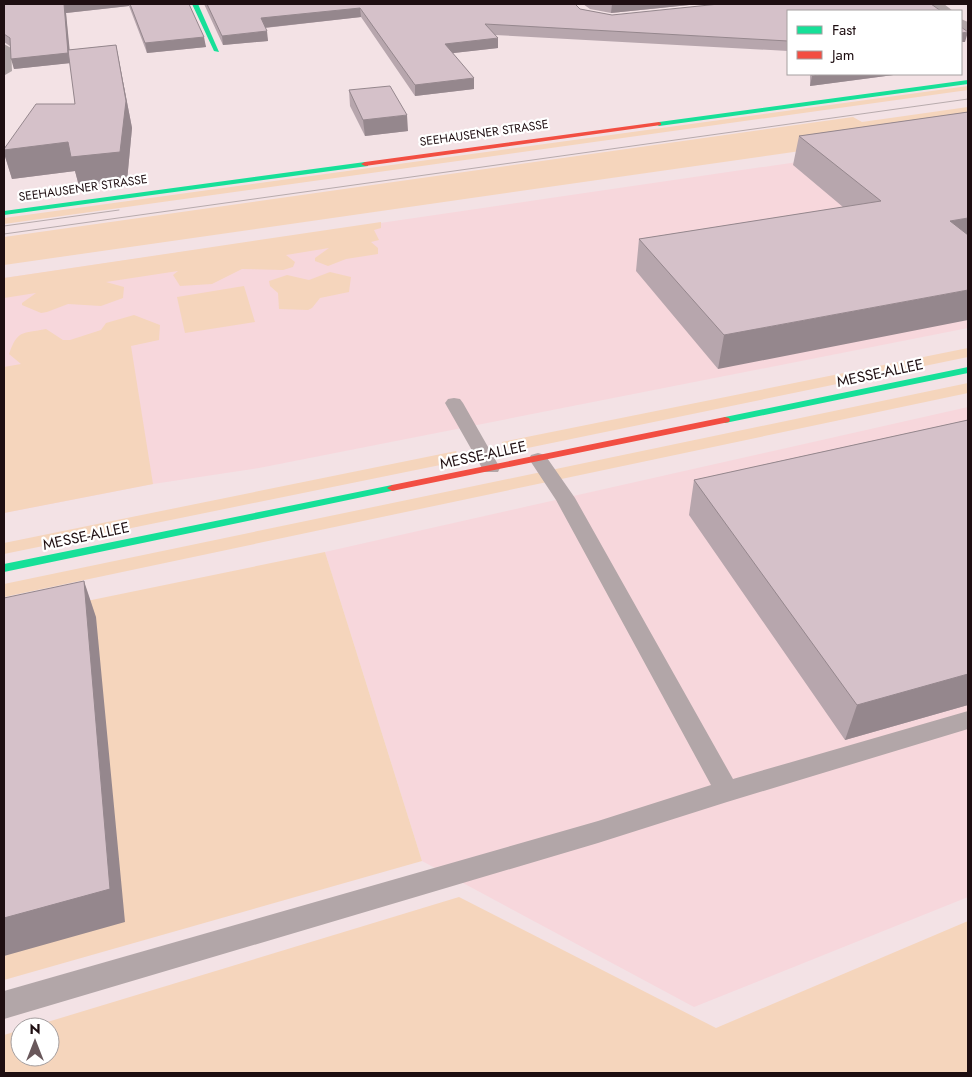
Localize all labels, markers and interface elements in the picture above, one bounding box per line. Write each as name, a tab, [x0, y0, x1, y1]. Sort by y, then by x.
legend	[787, 10, 962, 75]
text: Fast	[832, 19, 856, 41]
text: Jam	[830, 44, 855, 66]
street label: SEEHAUSENER STRASSE	[419, 115, 549, 151]
street label: SEEHAUSENER STRASSE	[18, 170, 148, 206]
street label: MESSE-ALLEE	[835, 353, 925, 393]
street label: MESSE-ALLEE	[438, 435, 528, 475]
street label: MESSE-ALLEE	[41, 516, 131, 556]
north arrow	[10, 1017, 60, 1067]
text: N	[29, 1019, 41, 1039]

